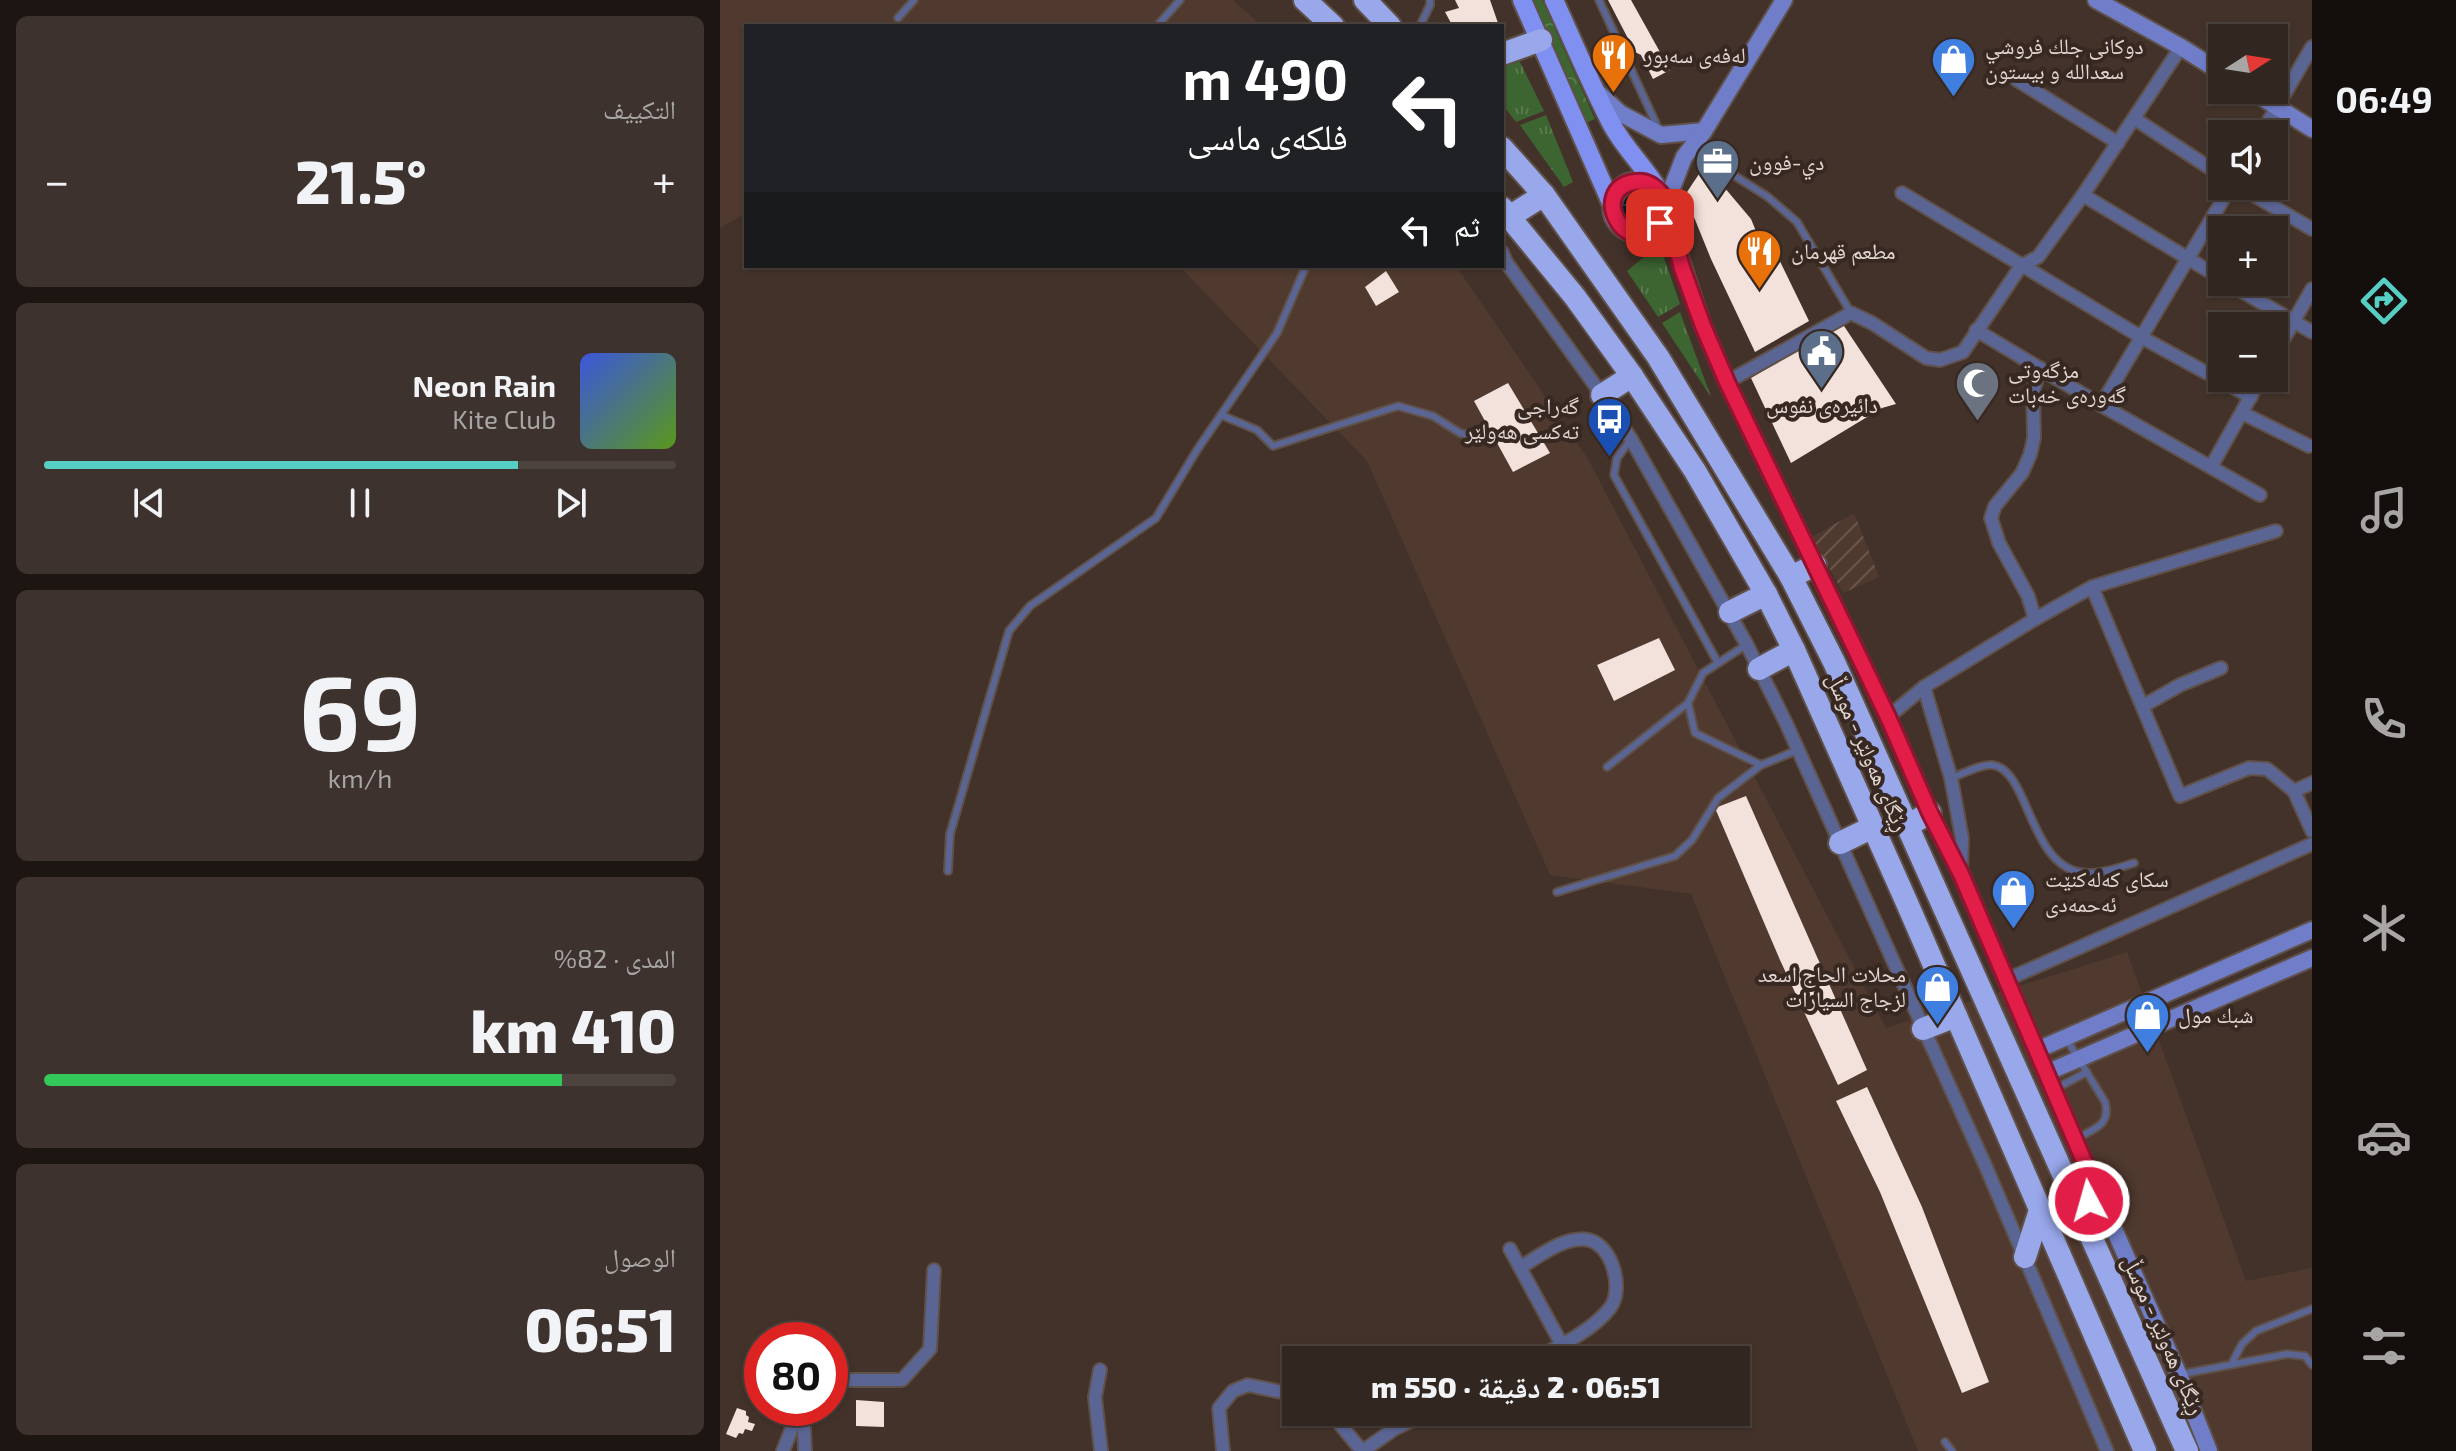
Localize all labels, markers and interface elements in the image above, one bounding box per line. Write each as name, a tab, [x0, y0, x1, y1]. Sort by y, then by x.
north arrow	[2208, 24, 2288, 104]
map controls	[2208, 24, 2288, 392]
restaurant icon: لەفەی سەبور	[1589, 31, 1637, 94]
place label: دوكانى جلك فروشي سعدالله و بيستون	[1985, 32, 2144, 85]
shop icon: دوكانى جلك فروشي سعدالله و بيستون	[1930, 35, 1978, 98]
place label: لەفەی سەبور	[1643, 41, 1746, 69]
text: 490 m	[1182, 44, 1348, 111]
icon: left	[1376, 56, 1480, 160]
text: 06:49	[2335, 77, 2433, 120]
text: التكييف	[603, 93, 676, 124]
text: فلکەی ماسی	[1187, 114, 1348, 157]
button: sound	[2208, 120, 2288, 200]
office icon: دي-فوون	[1694, 138, 1742, 201]
text: 21.5°	[295, 144, 426, 216]
place label: دي-فوون	[1749, 148, 1824, 180]
text: −	[44, 153, 70, 206]
text: +	[652, 153, 676, 206]
pin	[1626, 189, 1694, 257]
icon: arrive	[1638, 201, 1682, 245]
text: ثم	[1454, 207, 1480, 243]
icon: left	[1394, 208, 1438, 252]
button: +	[2208, 216, 2288, 296]
restaurant icon: مطعم قهرمان	[1736, 227, 1784, 290]
place label: مطعم قهرمان	[1791, 237, 1896, 266]
icon: directions	[2356, 273, 2412, 329]
button: −	[2208, 312, 2288, 392]
public building icon: دائیرەی نفوس	[1798, 328, 1846, 391]
place label: مزگەوتى گەورەى خەبات	[2008, 356, 2126, 409]
mosque icon: مزگەوتى گەورەى خەبات	[1953, 359, 2001, 422]
text: Neon Rain	[412, 367, 556, 403]
place label: دائیرەی نفوس	[1766, 391, 1878, 419]
place label: گەراجی تەکسی هەولێر	[1464, 392, 1580, 445]
bus stop icon: گەراجی تەکسی هەولێر	[1586, 395, 1634, 458]
text: Kite Club	[452, 403, 556, 434]
icon: previous	[127, 481, 171, 525]
icon: pause	[338, 481, 382, 525]
icon: next	[549, 481, 593, 525]
icon: music	[2356, 482, 2412, 538]
text: 69	[299, 647, 421, 772]
street label: ڕێگای هەولێر - موسڵ	[1817, 668, 1915, 837]
icon: phone	[2356, 691, 2412, 747]
text: km/h	[328, 762, 392, 793]
place label: سکای کەلەکنێت ئەحمەدی	[2045, 865, 2169, 918]
shop icon: سکای کەلەکنێت ئەحمەدی	[1990, 868, 2038, 931]
icon: climate	[2356, 900, 2412, 956]
text: المدى · 82%	[554, 942, 676, 973]
place label: محلات الحاج اسعد لزجاج السيارات	[1758, 960, 1906, 1013]
shop icon: محلات الحاج اسعد لزجاج السيارات	[1913, 963, 1961, 1026]
shop icon: شبك مول	[2123, 991, 2171, 1054]
text: 410 km	[470, 993, 676, 1065]
place label: شبك مول	[2178, 1001, 2253, 1029]
icon: car	[2356, 1109, 2412, 1165]
position arrow	[2047, 1159, 2131, 1243]
text: الوصول	[604, 1241, 676, 1272]
street label: ڕێگای هەولێر - موسڵ	[2113, 1251, 2211, 1420]
text: 06:51	[524, 1292, 676, 1364]
icon: filters	[2356, 1318, 2412, 1374]
speed limit sign: 80	[744, 1322, 848, 1426]
text: 06:51 · 2 دقيقة · 550 m	[1371, 1368, 1661, 1404]

